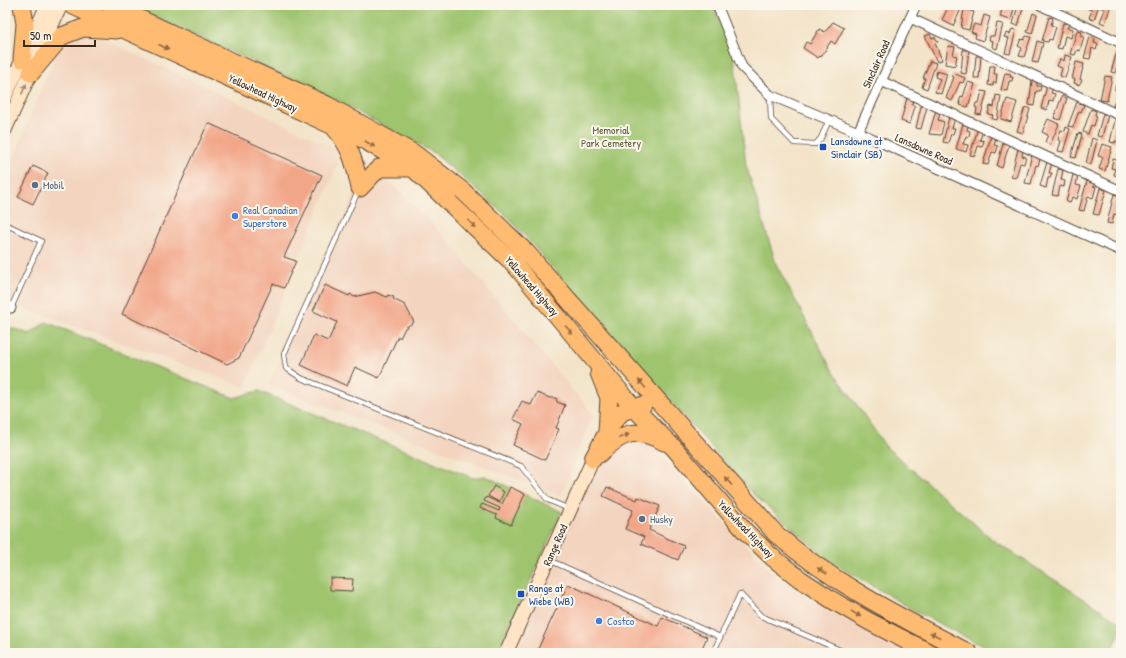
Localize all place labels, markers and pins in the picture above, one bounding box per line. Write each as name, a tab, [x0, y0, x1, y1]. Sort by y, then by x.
place label: Lansdowne at Sinclair (SB)	[831, 134, 883, 161]
marker: Lansdowne at Sinclair (SB)	[818, 142, 828, 152]
place label: Mobil	[43, 178, 64, 192]
marker: Mobil	[30, 180, 40, 190]
place label: Real Canadian Superstore	[243, 203, 298, 230]
marker: Real Canadian Superstore	[230, 211, 240, 221]
place label: Husky	[650, 512, 673, 526]
marker: Husky	[637, 514, 647, 524]
place label: Range at Wiebe (WB)	[529, 581, 574, 608]
marker: Range at Wiebe (WB)	[516, 589, 526, 599]
place label: Costco	[607, 614, 635, 628]
marker: Costco	[594, 616, 604, 626]

